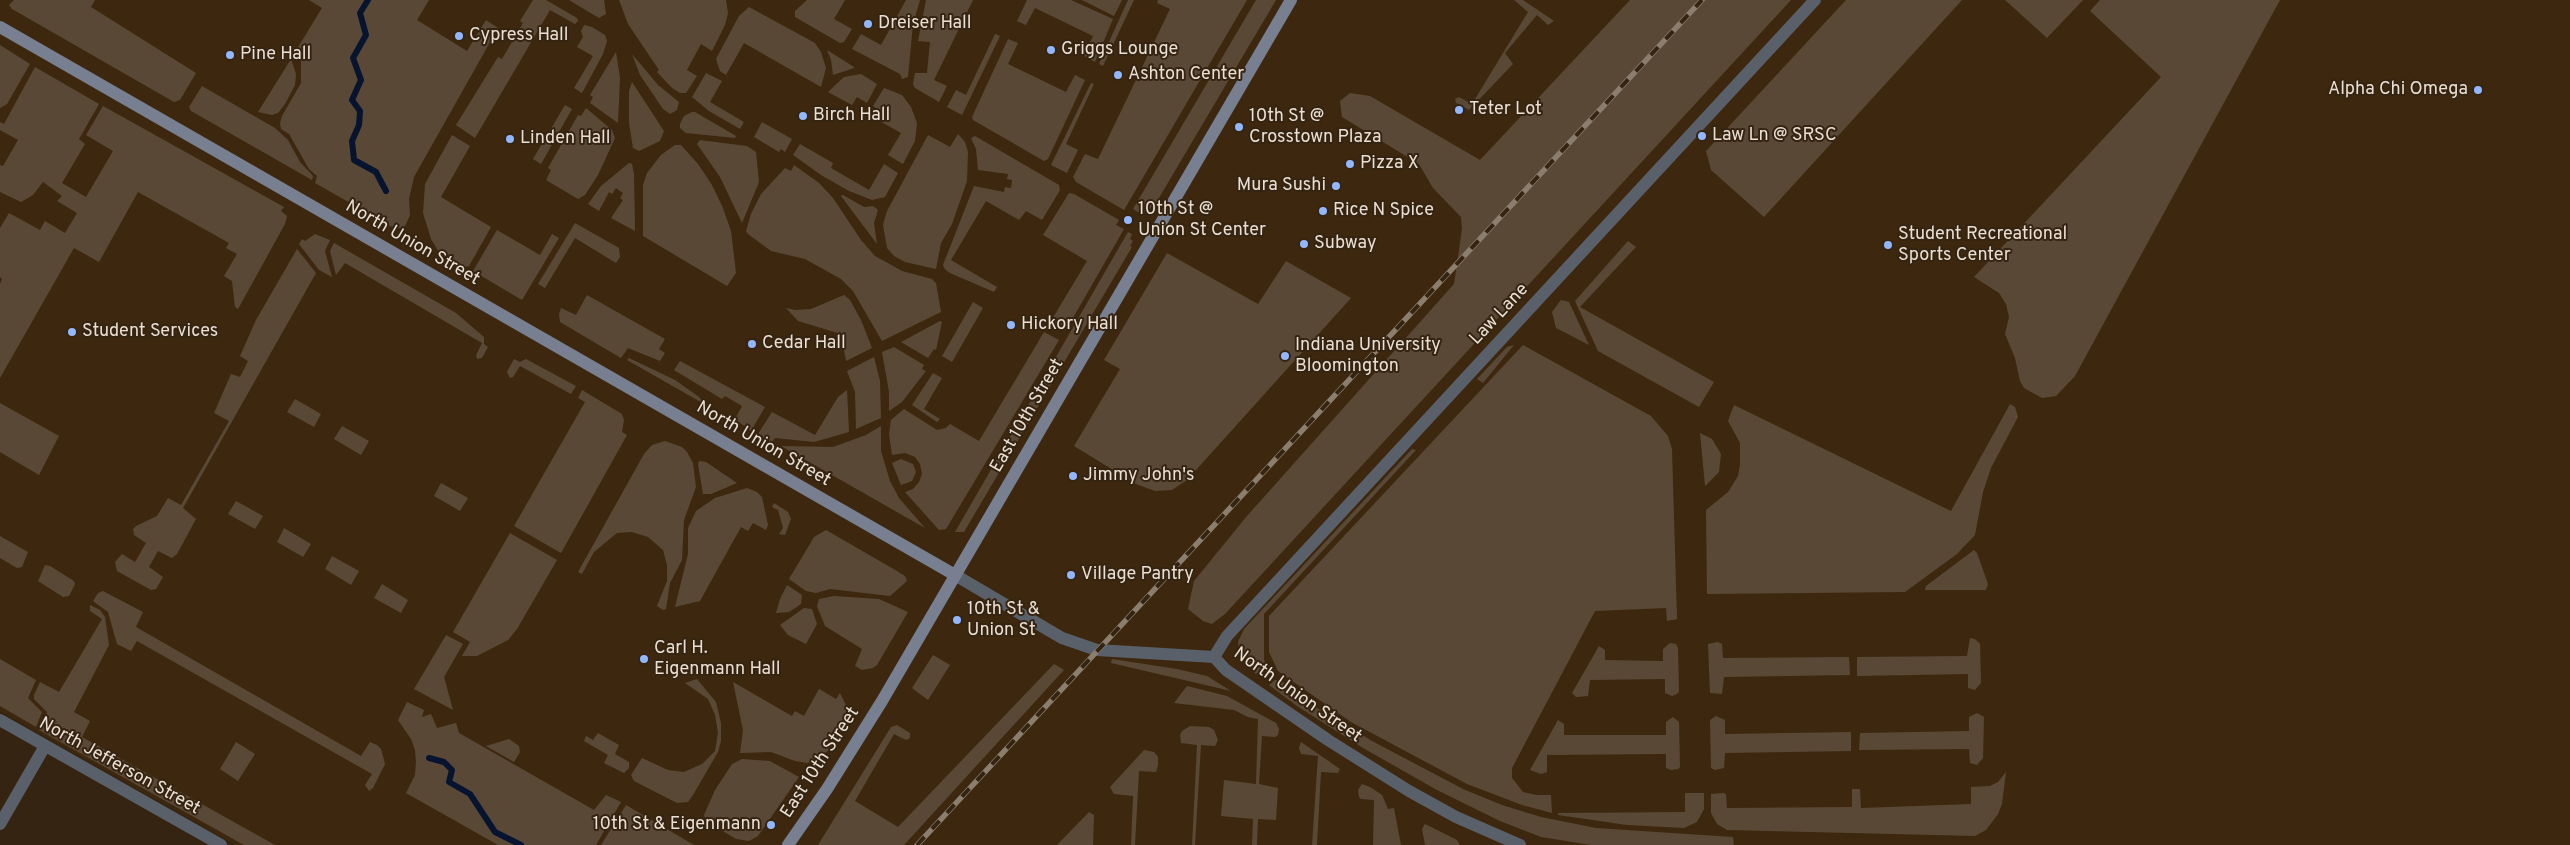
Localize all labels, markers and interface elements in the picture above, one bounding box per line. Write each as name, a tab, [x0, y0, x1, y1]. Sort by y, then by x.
place label: Dreiser Hall	[878, 13, 971, 35]
marker: Dreiser Hall	[862, 18, 874, 30]
place label: Cypress Hall	[469, 25, 568, 47]
marker: Cypress Hall	[453, 30, 465, 42]
place label: Griggs Lounge	[1061, 39, 1178, 61]
place label: Pine Hall	[240, 44, 311, 66]
marker: Griggs Lounge	[1045, 44, 1057, 56]
marker: Pine Hall	[224, 49, 236, 61]
place label: Ashton Center	[1128, 64, 1244, 86]
marker: Ashton Center	[1112, 69, 1124, 81]
place label: Alpha Chi Omega	[2328, 79, 2468, 101]
marker: Alpha Chi Omega	[2472, 84, 2484, 96]
place label: Teter Lot	[1469, 99, 1542, 121]
marker: Teter Lot	[1453, 104, 1465, 116]
place label: Birch Hall	[813, 105, 890, 127]
place label: 10th St @ Crosstown Plaza	[1249, 106, 1382, 148]
marker: Birch Hall	[797, 110, 809, 122]
marker: 10th St @ Crosstown Plaza	[1233, 121, 1245, 133]
place label: Law Ln @ SRSC	[1712, 125, 1837, 147]
place label: Linden Hall	[520, 128, 610, 150]
marker: Law Ln @ SRSC	[1696, 130, 1708, 142]
marker: Linden Hall	[504, 133, 516, 145]
place label: Pizza X	[1360, 153, 1419, 175]
marker: Pizza X	[1344, 158, 1356, 170]
place label: Mura Sushi	[1237, 175, 1326, 197]
marker: Mura Sushi	[1330, 180, 1342, 192]
street label: North Union Street	[341, 197, 483, 291]
place label: 10th St @ Union St Center	[1138, 199, 1266, 242]
place label: Rice N Spice	[1333, 200, 1434, 222]
marker: Rice N Spice	[1317, 205, 1329, 217]
marker: 10th St @ Union St Center	[1122, 214, 1134, 226]
place label: Student Recreational Sports Center	[1898, 224, 2067, 266]
place label: Subway	[1314, 233, 1376, 255]
marker: Subway	[1298, 238, 1310, 250]
marker: Student Recreational Sports Center	[1882, 239, 1894, 251]
street label: Law Lane	[1466, 280, 1534, 350]
place label: Hickory Hall	[1021, 314, 1118, 336]
marker: Hickory Hall	[1005, 319, 1017, 331]
place label: Student Services	[82, 321, 218, 343]
marker: Student Services	[66, 326, 78, 338]
place label: Cedar Hall	[762, 333, 846, 355]
place label: Indiana University Bloomington	[1295, 335, 1441, 378]
marker: Cedar Hall	[746, 338, 758, 350]
marker: Indiana University Bloomington	[1279, 350, 1291, 362]
street label: East 10th Street	[987, 355, 1069, 477]
street label: North Union Street	[692, 398, 834, 492]
place label: Jimmy John's	[1083, 465, 1195, 487]
marker: Jimmy John's	[1067, 470, 1079, 482]
place label: Village Pantry	[1081, 564, 1194, 586]
marker: Village Pantry	[1065, 569, 1077, 581]
place label: 10th St & Union St	[967, 599, 1040, 642]
marker: 10th St & Union St	[951, 614, 963, 626]
place label: Carl H. Eigenmann Hall	[654, 638, 780, 681]
street label: North Union Street	[1229, 644, 1365, 748]
marker: Carl H. Eigenmann Hall	[638, 653, 650, 665]
street label: East 10th Street	[777, 703, 865, 823]
street label: North Jefferson Street	[34, 714, 204, 820]
place label: 10th St & Eigenmann	[593, 814, 761, 836]
marker: 10th St & Eigenmann	[765, 819, 777, 831]

